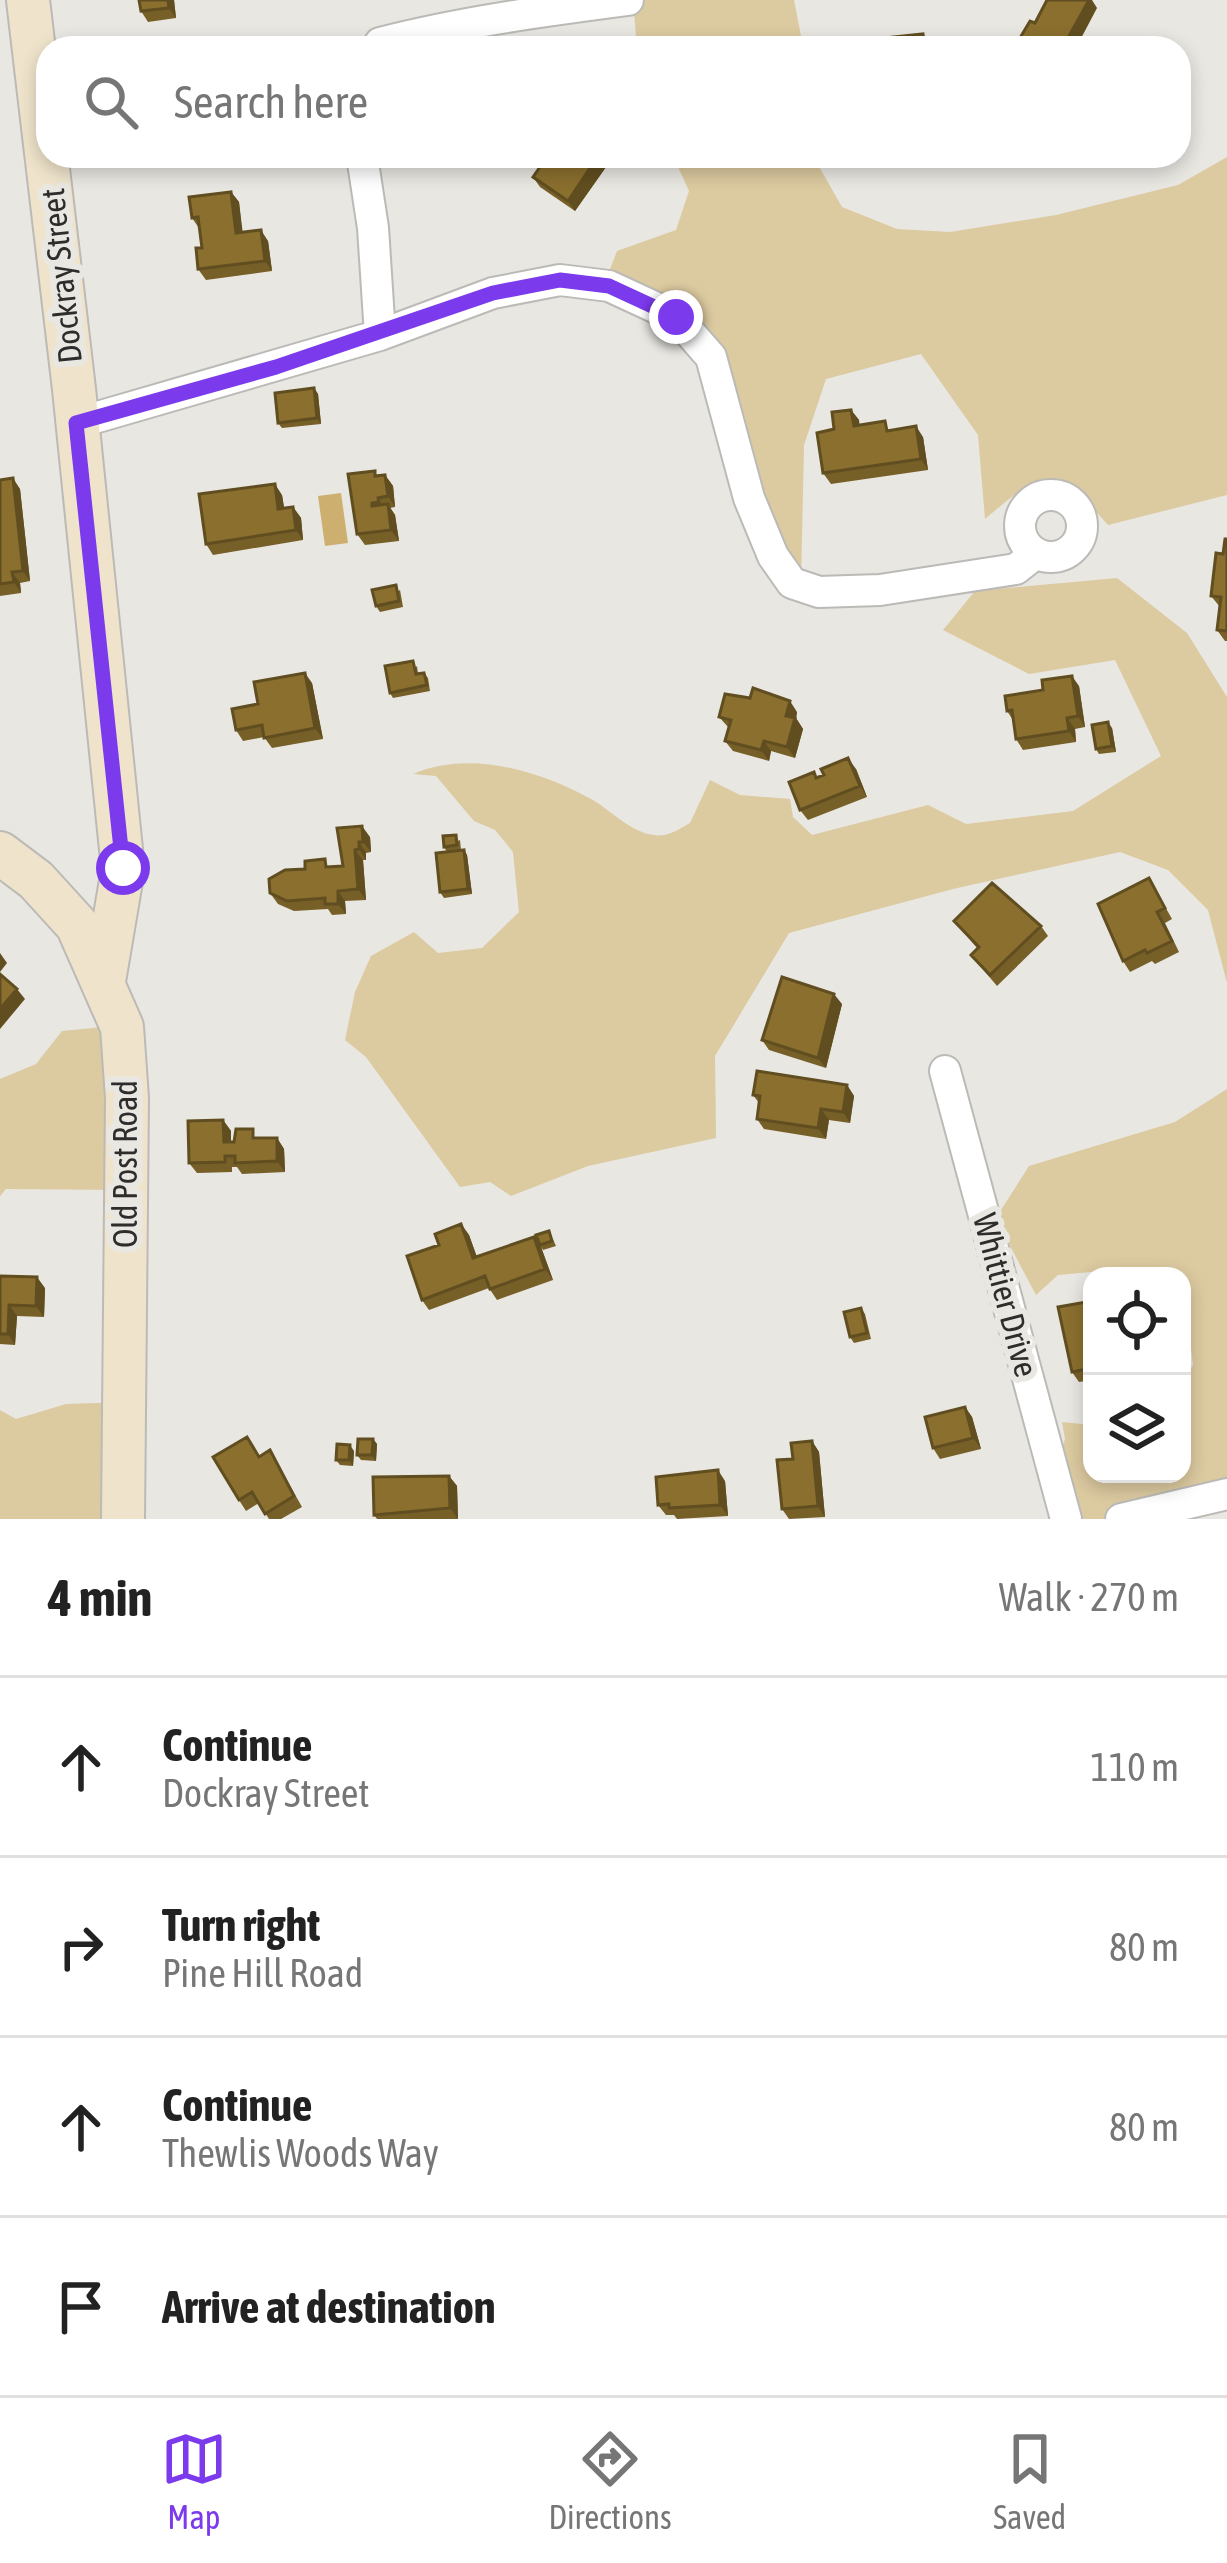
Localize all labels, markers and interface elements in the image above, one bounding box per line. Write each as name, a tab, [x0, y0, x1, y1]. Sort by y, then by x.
search box	[36, 36, 1191, 168]
icon: search	[78, 69, 144, 135]
text: Search here	[174, 76, 368, 128]
street label: Dockray Street	[33, 187, 89, 365]
route end	[649, 290, 703, 344]
route start	[96, 841, 150, 895]
street label: Old Post Road	[106, 1080, 144, 1248]
street label: Whittier Drive	[966, 1209, 1046, 1381]
map controls	[1083, 1267, 1191, 1483]
button: locate	[1083, 1267, 1191, 1375]
button: layers	[1083, 1375, 1191, 1483]
text: 4 min	[48, 1568, 152, 1627]
text: Walk · 270 m	[999, 1575, 1179, 1619]
text: Continue	[162, 1719, 313, 1771]
icon: ahead	[48, 1734, 114, 1800]
text: 110 m	[1091, 1745, 1179, 1789]
text: Dockray Street	[162, 1771, 370, 1815]
text: Turn right	[162, 1899, 320, 1951]
icon: right	[48, 1914, 114, 1980]
text: 80 m	[1109, 1925, 1179, 1969]
text: Pine Hill Road	[162, 1951, 363, 1995]
text: Continue	[162, 2079, 313, 2131]
icon: ahead	[48, 2094, 114, 2160]
text: 80 m	[1109, 2105, 1179, 2149]
text: Thewlis Woods Way	[162, 2131, 439, 2175]
icon: arrive	[48, 2274, 114, 2340]
text: Arrive at destination	[162, 2281, 496, 2333]
tab: Map	[161, 2426, 227, 2536]
tab: Directions	[548, 2426, 672, 2536]
tab: Saved	[993, 2426, 1066, 2536]

